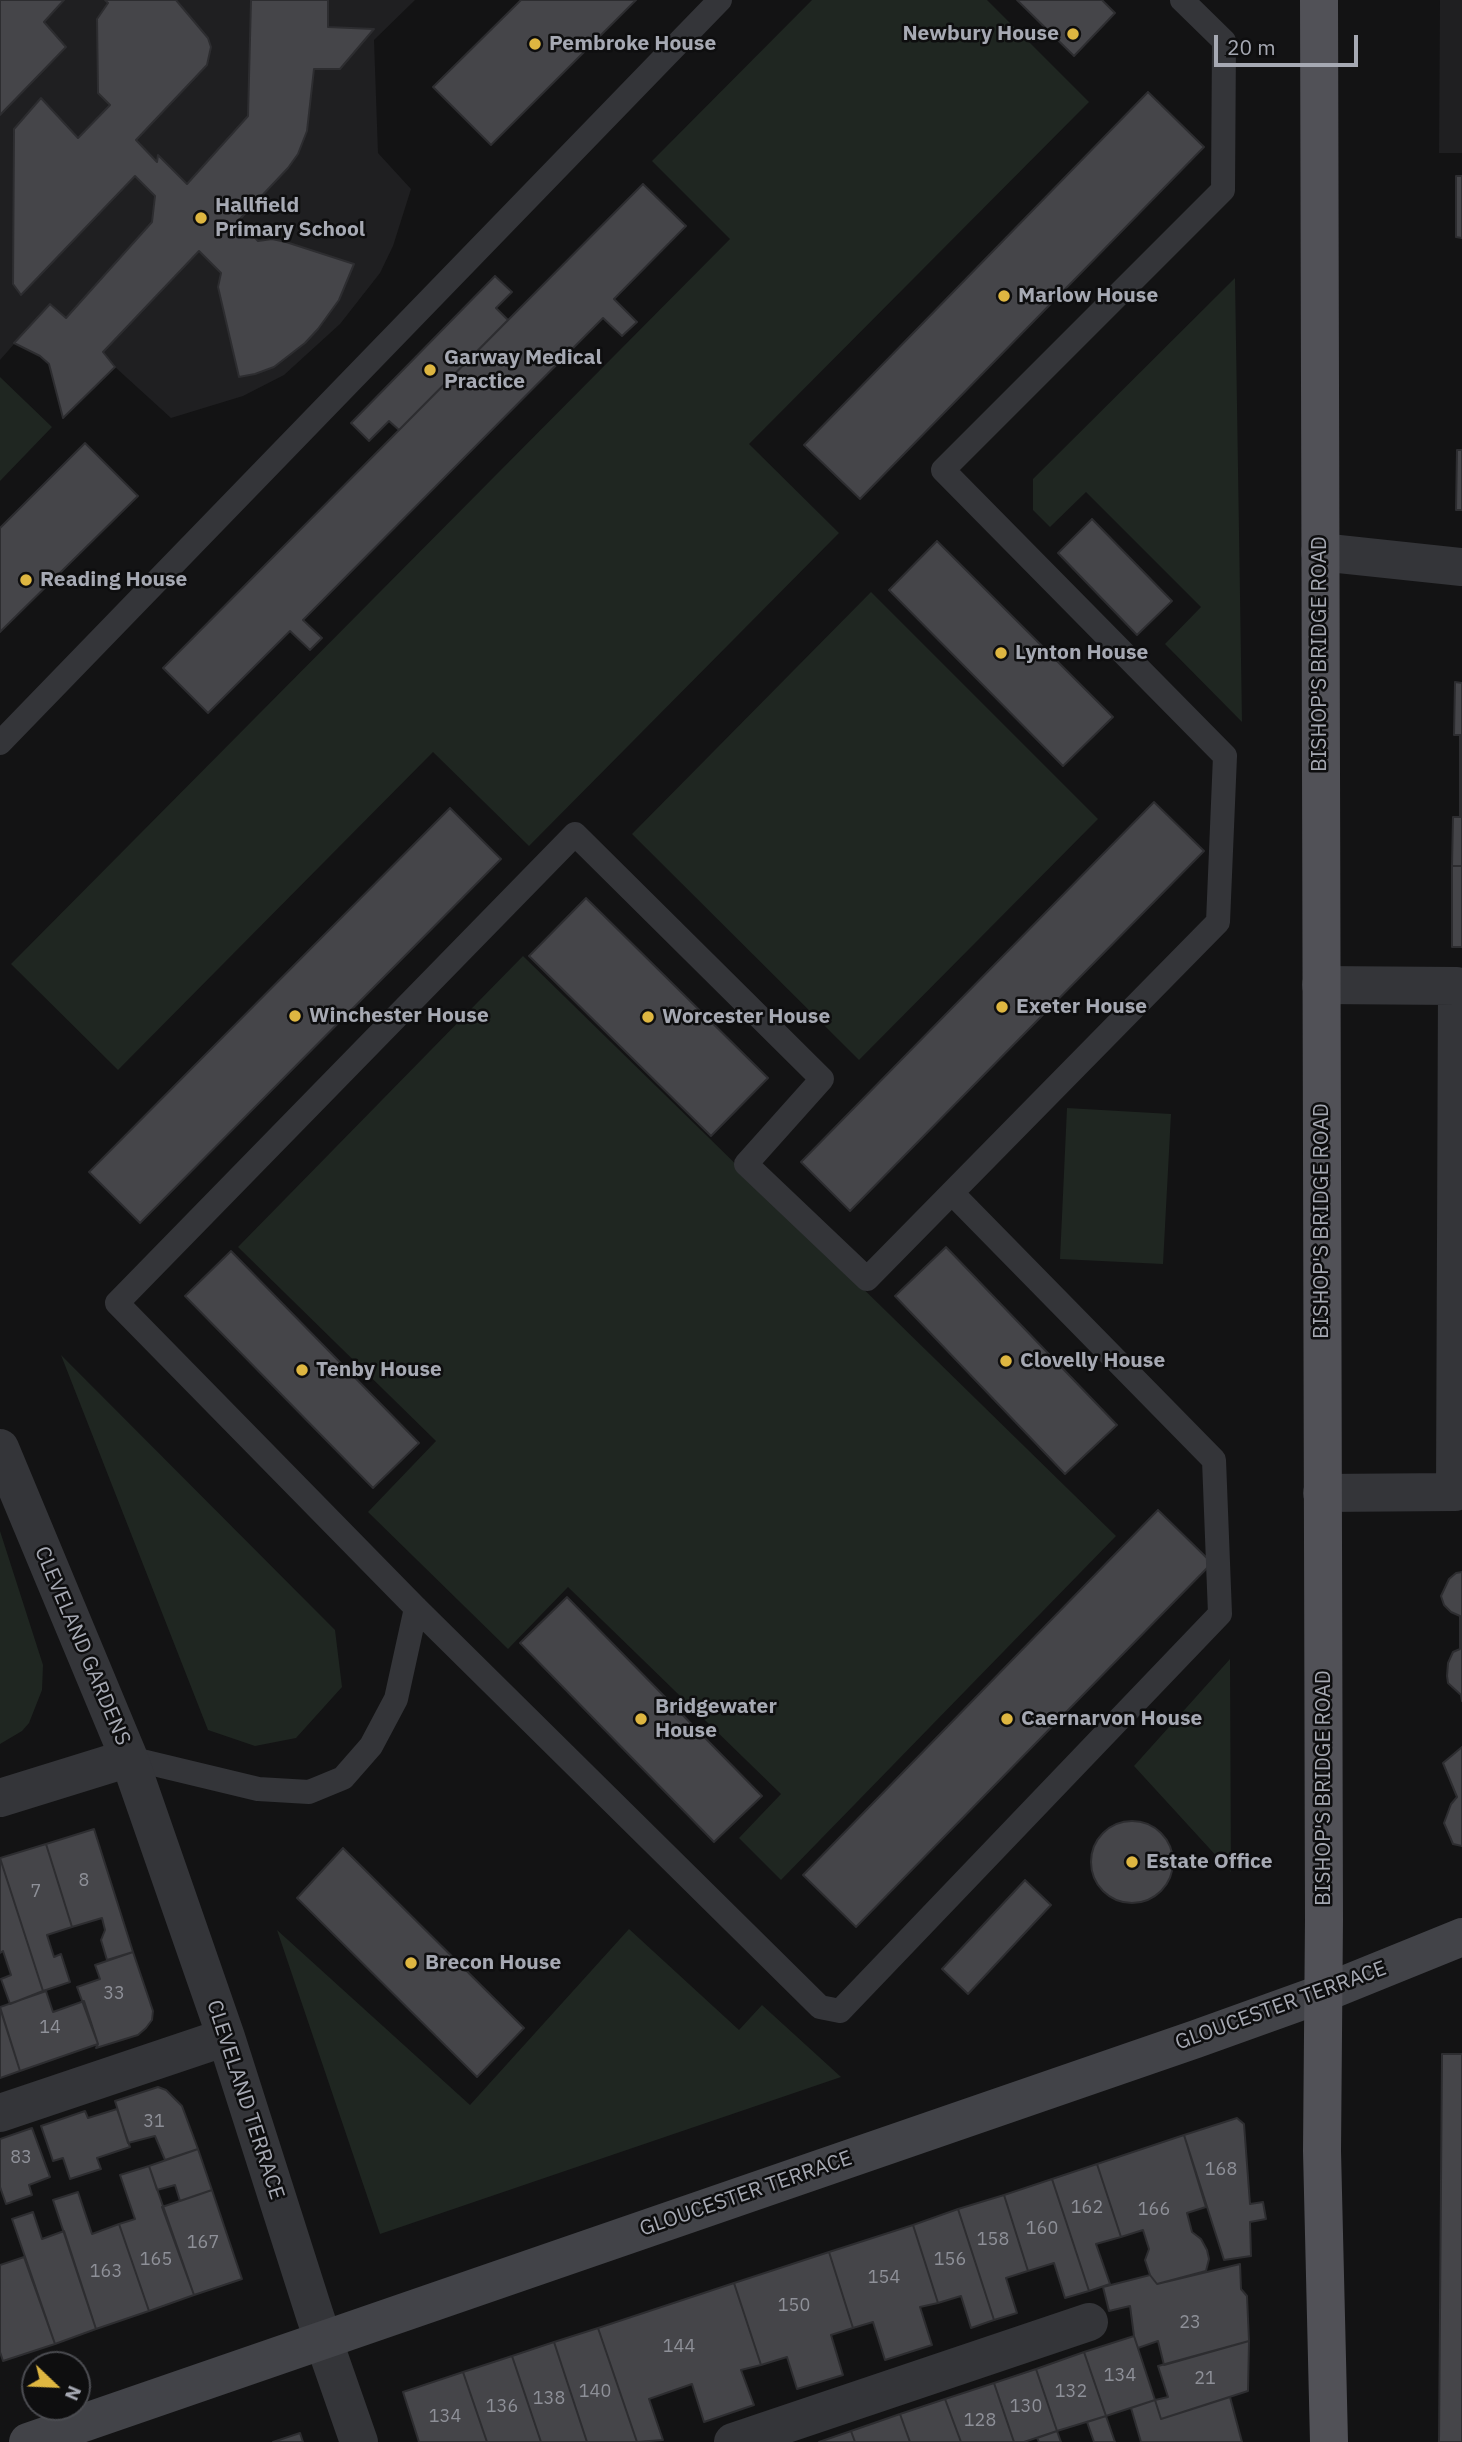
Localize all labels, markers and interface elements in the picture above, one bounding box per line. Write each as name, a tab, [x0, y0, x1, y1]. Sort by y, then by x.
place label: Newbury House	[902, 21, 1059, 47]
scale bar	[1217, 21, 1360, 65]
marker: Newbury House	[1065, 26, 1081, 42]
place label: Pembroke House	[549, 31, 716, 57]
text: 20 m	[1227, 33, 1276, 61]
marker: Pembroke House	[527, 36, 543, 52]
place label: Hallfield Primary School	[215, 193, 365, 243]
marker: Hallfield Primary School	[193, 210, 209, 226]
place label: Marlow House	[1018, 283, 1158, 309]
marker: Marlow House	[996, 288, 1012, 304]
place label: Garway Medical Practice	[444, 345, 602, 395]
marker: Garway Medical Practice	[422, 362, 438, 378]
street label: BISHOP'S BRIDGE ROAD	[1307, 536, 1333, 772]
place label: Reading House	[40, 567, 187, 593]
marker: Reading House	[18, 572, 34, 588]
place label: Lynton House	[1015, 640, 1148, 666]
marker: Lynton House	[993, 645, 1009, 661]
place label: Exeter House	[1016, 994, 1147, 1020]
marker: Exeter House	[994, 999, 1010, 1015]
place label: Winchester House	[309, 1003, 489, 1029]
place label: Worcester House	[662, 1004, 830, 1030]
marker: Winchester House	[287, 1008, 303, 1024]
marker: Worcester House	[640, 1009, 656, 1025]
street label: BISHOP'S BRIDGE ROAD	[1309, 1103, 1335, 1339]
place label: Clovelly House	[1020, 1348, 1165, 1374]
marker: Clovelly House	[998, 1353, 1014, 1369]
place label: Tenby House	[316, 1357, 442, 1383]
marker: Tenby House	[294, 1362, 310, 1378]
street label: CLEVELAND GARDENS	[29, 1543, 135, 1749]
street label: BISHOP'S BRIDGE ROAD	[1311, 1670, 1337, 1906]
place label: Bridgewater House	[655, 1694, 777, 1744]
place label: Caernarvon House	[1021, 1706, 1202, 1732]
marker: Bridgewater House	[633, 1711, 649, 1727]
marker: Caernarvon House	[999, 1711, 1015, 1727]
place label: Estate Office	[1146, 1849, 1273, 1875]
marker: Estate Office	[1124, 1854, 1140, 1870]
house number: 8	[79, 1870, 89, 1892]
house number: 7	[31, 1881, 41, 1903]
place label: Brecon House	[425, 1950, 561, 1976]
marker: Brecon House	[403, 1955, 419, 1971]
street label: GLOUCESTER TERRACE	[1172, 1956, 1390, 2056]
house number: 33	[103, 1983, 125, 2005]
street label: CLEVELAND TERRACE	[201, 1997, 289, 2203]
house number: 14	[39, 2017, 61, 2039]
house number: 31	[143, 2111, 165, 2133]
street label: GLOUCESTER TERRACE	[636, 2146, 856, 2242]
house number: 83	[10, 2147, 32, 2169]
house number: 168	[1205, 2159, 1237, 2181]
house number: 162	[1071, 2197, 1103, 2219]
house number: 166	[1138, 2199, 1170, 2221]
house number: 160	[1026, 2218, 1058, 2240]
house number: 158	[977, 2229, 1009, 2251]
house number: 167	[187, 2232, 219, 2254]
house number: 165	[140, 2249, 172, 2271]
house number: 156	[934, 2249, 966, 2271]
house number: 163	[90, 2261, 122, 2283]
house number: 154	[868, 2267, 900, 2289]
house number: 150	[778, 2295, 810, 2317]
house number: 23	[1179, 2312, 1201, 2334]
house number: 144	[663, 2336, 695, 2358]
north arrow	[21, 2351, 91, 2421]
house number: 134	[1104, 2365, 1136, 2387]
house number: 21	[1194, 2368, 1216, 2390]
house number: 140	[579, 2381, 611, 2403]
house number: 132	[1055, 2381, 1087, 2403]
text: N	[60, 2382, 87, 2404]
house number: 138	[533, 2388, 565, 2410]
house number: 136	[486, 2396, 518, 2418]
house number: 130	[1010, 2396, 1042, 2418]
house number: 134	[429, 2406, 461, 2428]
house number: 128	[964, 2410, 996, 2432]

